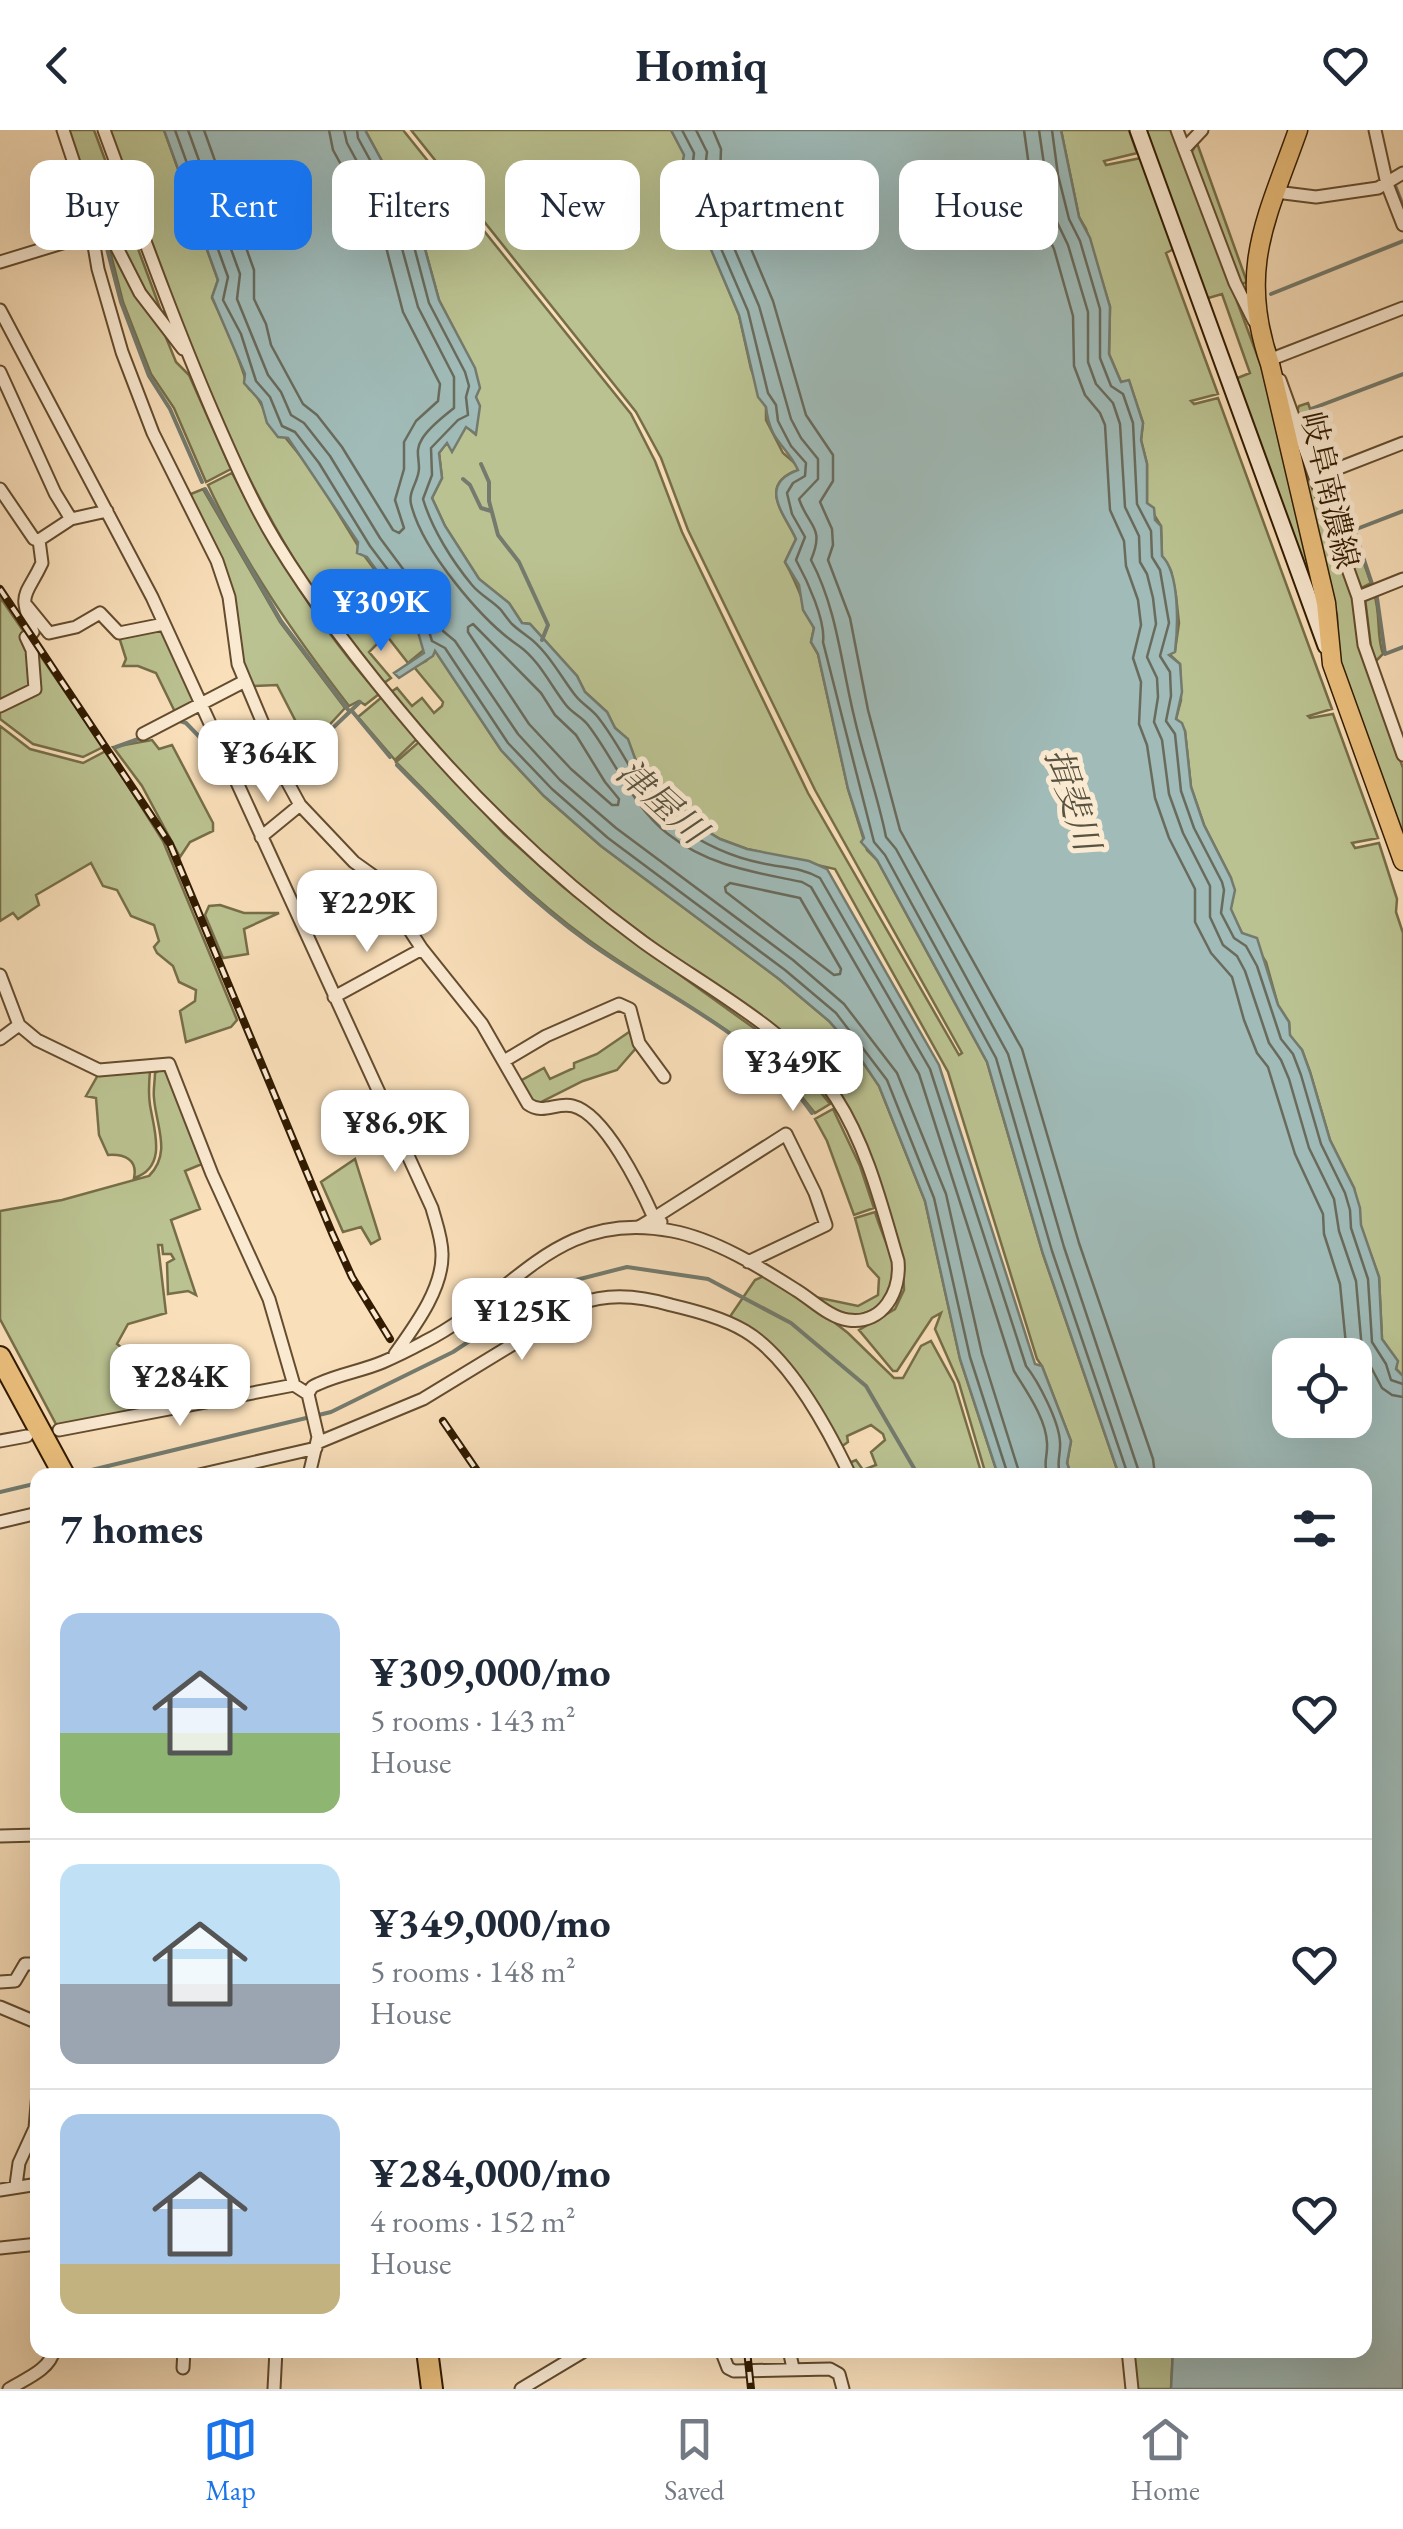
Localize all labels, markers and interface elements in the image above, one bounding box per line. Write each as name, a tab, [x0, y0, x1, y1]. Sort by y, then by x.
text: Homiq	[635, 36, 768, 94]
icon: back	[30, 38, 85, 93]
icon: heart	[1318, 38, 1373, 93]
chip: Buy	[30, 160, 154, 250]
chip: Rent	[174, 160, 312, 250]
chip: Filters	[332, 160, 485, 250]
chip: New	[505, 160, 640, 250]
chip: Apartment	[660, 160, 879, 250]
chip: House	[899, 160, 1058, 250]
street label: 岐阜南濃線	[1292, 407, 1368, 573]
pin: ¥309K	[311, 569, 451, 654]
text: ¥309K	[333, 580, 429, 622]
pin: ¥364K	[198, 720, 338, 805]
text: ¥364K	[220, 731, 316, 773]
water label: 揖斐川	[1035, 742, 1112, 860]
water label: 津屋川	[608, 749, 719, 856]
pin: ¥229K	[297, 870, 437, 955]
text: ¥229K	[319, 881, 415, 923]
pin: ¥349K	[723, 1029, 863, 1114]
text: ¥349K	[745, 1040, 841, 1082]
pin: ¥86.9K	[314, 1090, 476, 1175]
text: ¥86.9K	[343, 1101, 447, 1143]
pin: ¥125K	[452, 1278, 592, 1363]
text: ¥125K	[474, 1289, 570, 1331]
map controls	[1272, 1338, 1372, 1438]
button: locate	[1272, 1338, 1372, 1438]
pin: ¥284K	[110, 1344, 250, 1429]
text: ¥284K	[132, 1355, 228, 1397]
text: 7 homes	[60, 1501, 203, 1556]
icon: filters	[1287, 1501, 1342, 1556]
text: ¥309,000/mo	[370, 1644, 611, 1699]
icon: home	[140, 1653, 260, 1773]
icon: heart	[1287, 1686, 1342, 1741]
text: 5 rooms · 143 m²	[370, 1699, 576, 1741]
text: House	[370, 1741, 451, 1783]
text: ¥349,000/mo	[370, 1895, 611, 1950]
icon: home	[140, 1904, 260, 2024]
icon: heart	[1287, 1937, 1342, 1992]
text: 5 rooms · 148 m²	[370, 1950, 576, 1992]
text: House	[370, 1992, 451, 2034]
text: ¥284,000/mo	[370, 2145, 611, 2200]
icon: home	[140, 2154, 260, 2274]
icon: heart	[1287, 2187, 1342, 2242]
text: 4 rooms · 152 m²	[370, 2200, 576, 2242]
text: House	[370, 2242, 451, 2284]
tab: Map	[203, 2412, 258, 2508]
tab: Saved	[664, 2412, 724, 2508]
tab: Home	[1131, 2412, 1200, 2508]

